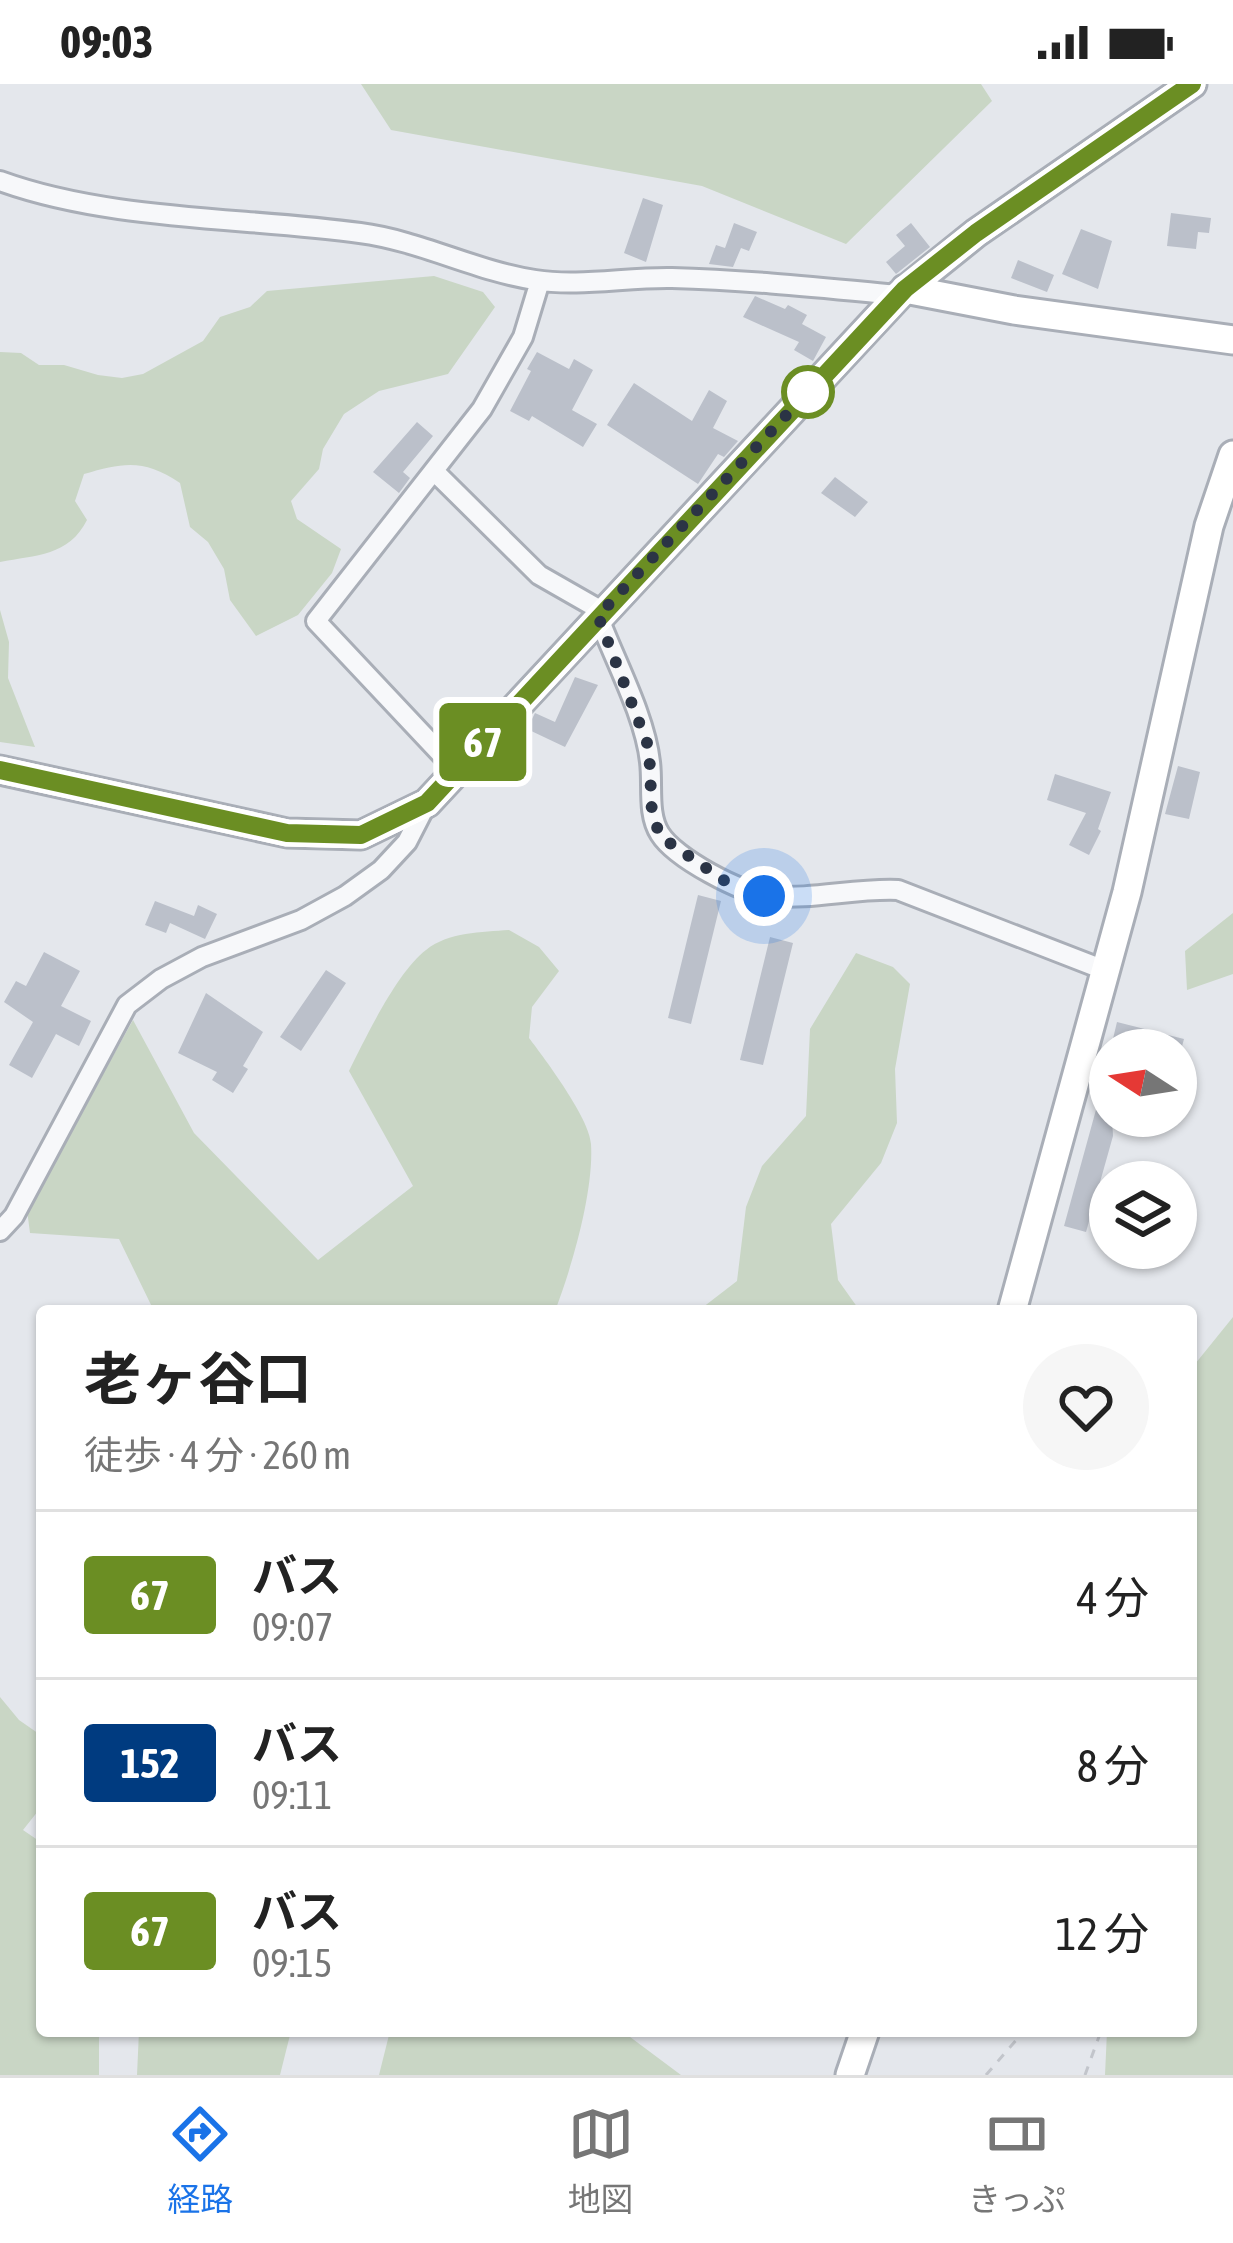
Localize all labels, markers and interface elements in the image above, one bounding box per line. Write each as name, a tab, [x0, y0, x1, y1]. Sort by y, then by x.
text: 09:03	[60, 16, 154, 68]
unlabelled marker	[783, 367, 833, 417]
line badge: 67	[429, 703, 537, 781]
text: 67	[463, 718, 503, 766]
your location	[734, 866, 794, 926]
north arrow	[1089, 1029, 1197, 1137]
map controls	[1089, 1029, 1197, 1269]
button: layers	[1089, 1161, 1197, 1269]
button: heart	[1023, 1344, 1149, 1470]
text: 老ヶ谷口	[84, 1346, 312, 1411]
text: 徒歩 · 4 分 · 260 m	[84, 1433, 351, 1477]
text: バス	[252, 1550, 342, 1602]
text: 67	[130, 1571, 170, 1619]
text: 4 分	[1077, 1572, 1149, 1624]
text: 09:07	[252, 1605, 333, 1649]
text: バス	[252, 1718, 342, 1770]
text: 152	[120, 1739, 180, 1787]
text: 8 分	[1077, 1740, 1149, 1792]
text: 09:11	[252, 1773, 332, 1817]
text: バス	[252, 1886, 342, 1938]
text: 67	[130, 1907, 170, 1955]
text: 12 分	[1056, 1908, 1149, 1960]
text: 09:15	[252, 1941, 332, 1985]
tab: 経路	[167, 2101, 233, 2221]
tab: 地図	[568, 2101, 634, 2221]
tab: きっぷ	[968, 2101, 1066, 2221]

